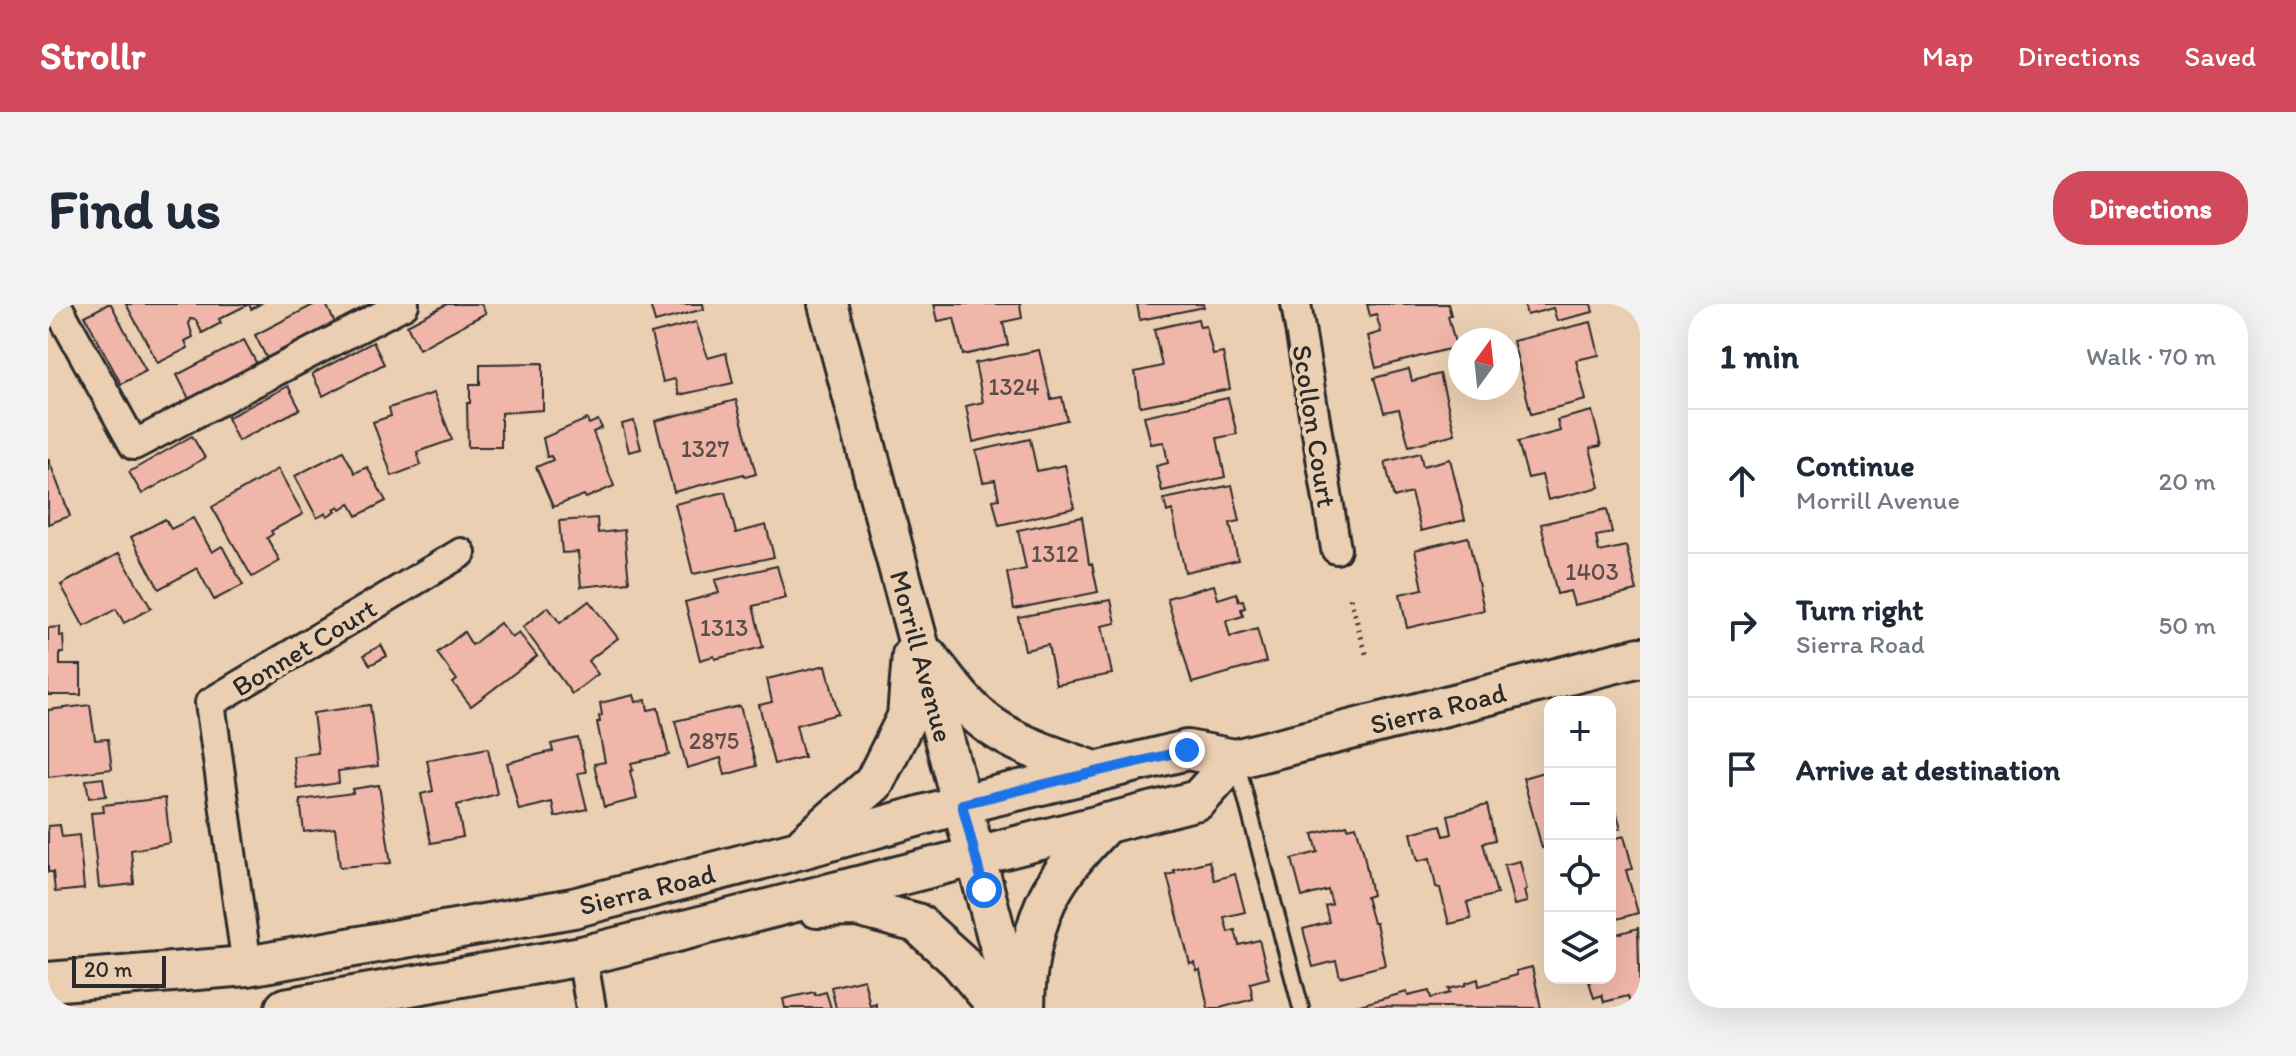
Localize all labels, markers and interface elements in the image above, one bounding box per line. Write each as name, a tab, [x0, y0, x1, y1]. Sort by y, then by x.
text: Strollr	[40, 33, 145, 79]
text: Map	[1922, 39, 1973, 73]
text: Directions	[2017, 39, 2141, 73]
text: Saved	[2185, 39, 2256, 73]
button: Directions	[2053, 171, 2248, 245]
text: Find us	[48, 175, 221, 242]
north arrow	[1448, 328, 1520, 400]
text: 1 min	[1720, 336, 1799, 377]
text: Walk · 70 m	[2086, 340, 2216, 372]
street label: Scollon Court	[1285, 342, 1345, 510]
house number: 1324	[988, 372, 1040, 401]
house number: 1327	[681, 434, 729, 463]
text: Continue	[1796, 447, 1915, 484]
icon: ahead	[1720, 459, 1764, 503]
text: 20 m	[2159, 465, 2216, 497]
text: Morrill Avenue	[1796, 484, 1960, 516]
house number: 1312	[1031, 539, 1079, 568]
house number: 1403	[1565, 557, 1619, 586]
street label: Morrill Avenue	[883, 566, 961, 746]
street label: Bonnet Court	[226, 591, 382, 703]
text: Turn right	[1796, 591, 1924, 628]
icon: right	[1720, 603, 1764, 647]
text: 50 m	[2159, 609, 2216, 641]
house number: 1313	[700, 613, 748, 642]
text: Sierra Road	[1796, 628, 1925, 660]
street label: Sierra Road	[1367, 675, 1509, 741]
map controls	[1544, 696, 1616, 984]
button: +	[1544, 696, 1616, 768]
house number: 2875	[689, 726, 739, 755]
route end	[1169, 732, 1205, 768]
icon: arrive	[1720, 747, 1764, 791]
text: Arrive at destination	[1796, 751, 2060, 788]
button: −	[1544, 768, 1616, 840]
button: locate	[1544, 840, 1616, 912]
street label: Sierra Road	[576, 856, 718, 922]
route start	[966, 872, 1002, 908]
button: layers	[1544, 912, 1616, 984]
scale bar	[72, 952, 166, 988]
text: 20 m	[84, 956, 133, 983]

